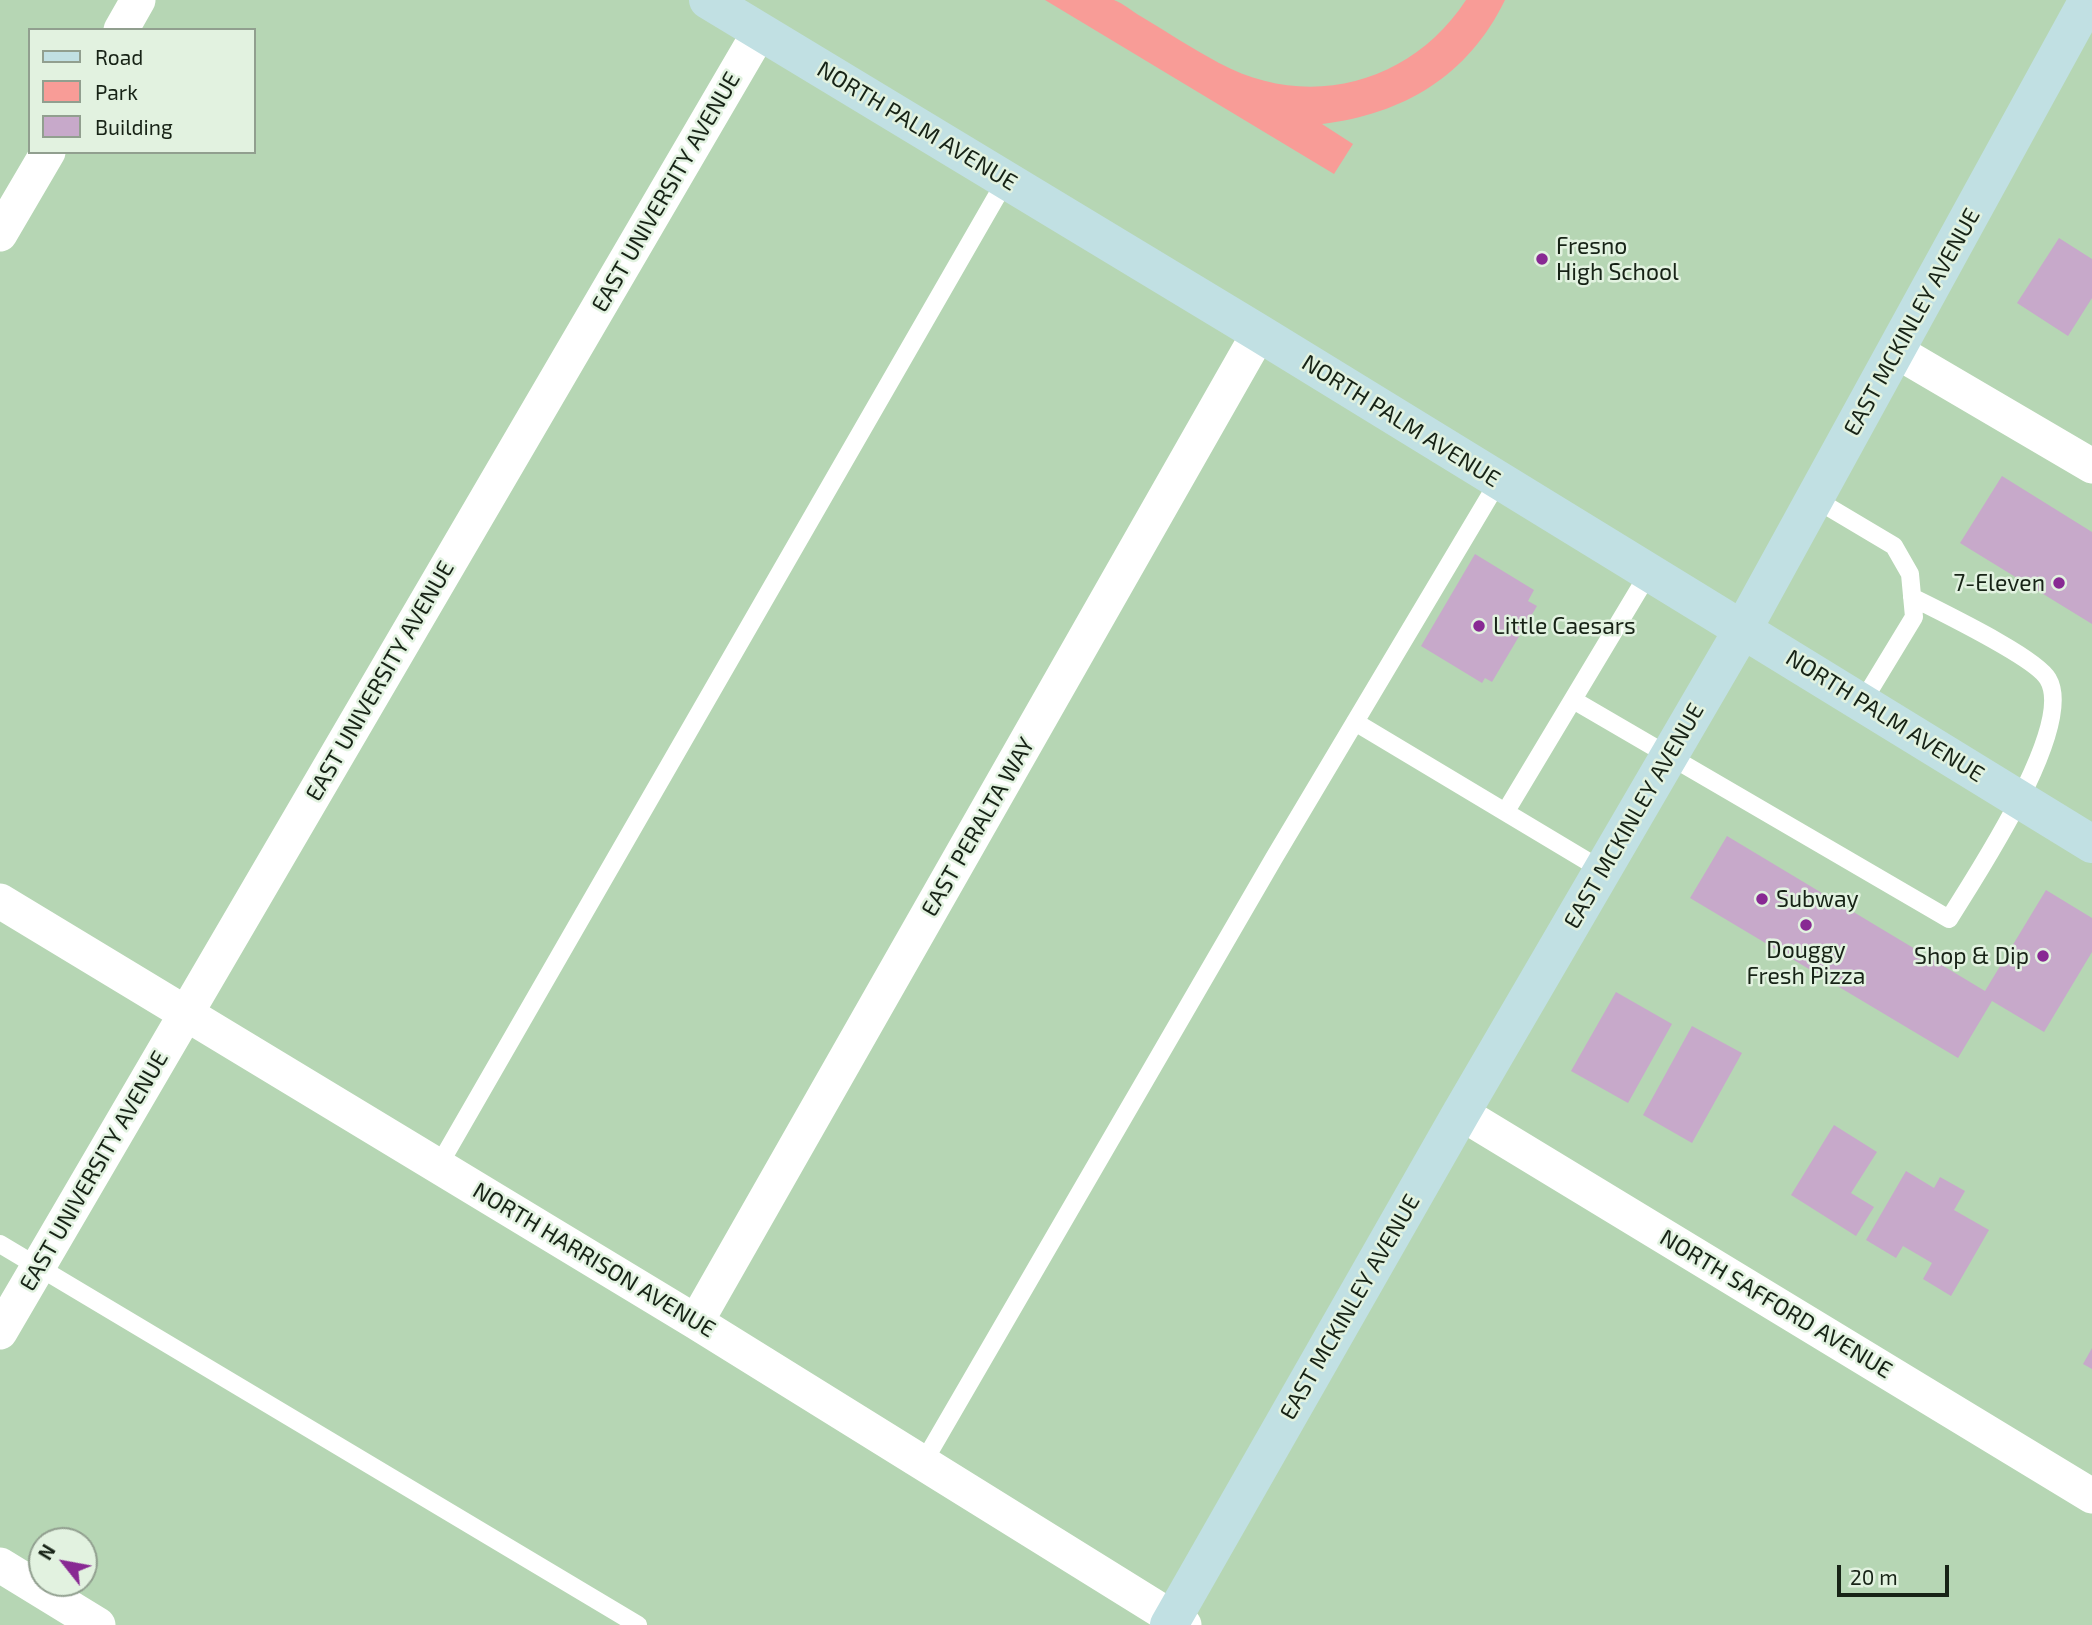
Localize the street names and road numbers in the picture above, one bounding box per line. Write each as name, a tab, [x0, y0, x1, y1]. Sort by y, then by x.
street label: NORTH PALM AVENUE	[812, 55, 1022, 197]
street label: EAST UNIVERSITY AVENUE	[586, 67, 746, 317]
street label: EAST MCKINLEY AVENUE	[1838, 204, 1986, 440]
street label: NORTH PALM AVENUE	[1297, 349, 1505, 493]
street label: EAST UNIVERSITY AVENUE	[300, 556, 460, 806]
street label: NORTH PALM AVENUE	[1781, 644, 1989, 788]
street label: EAST MCKINLEY AVENUE	[1558, 698, 1710, 934]
street label: EAST PERALTA WAY	[916, 733, 1040, 921]
street label: EAST UNIVERSITY AVENUE	[14, 1046, 174, 1296]
street label: NORTH HARRISON AVENUE	[468, 1177, 720, 1343]
street label: EAST MCKINLEY AVENUE	[1274, 1189, 1426, 1425]
street label: NORTH SAFFORD AVENUE	[1655, 1224, 1897, 1384]

